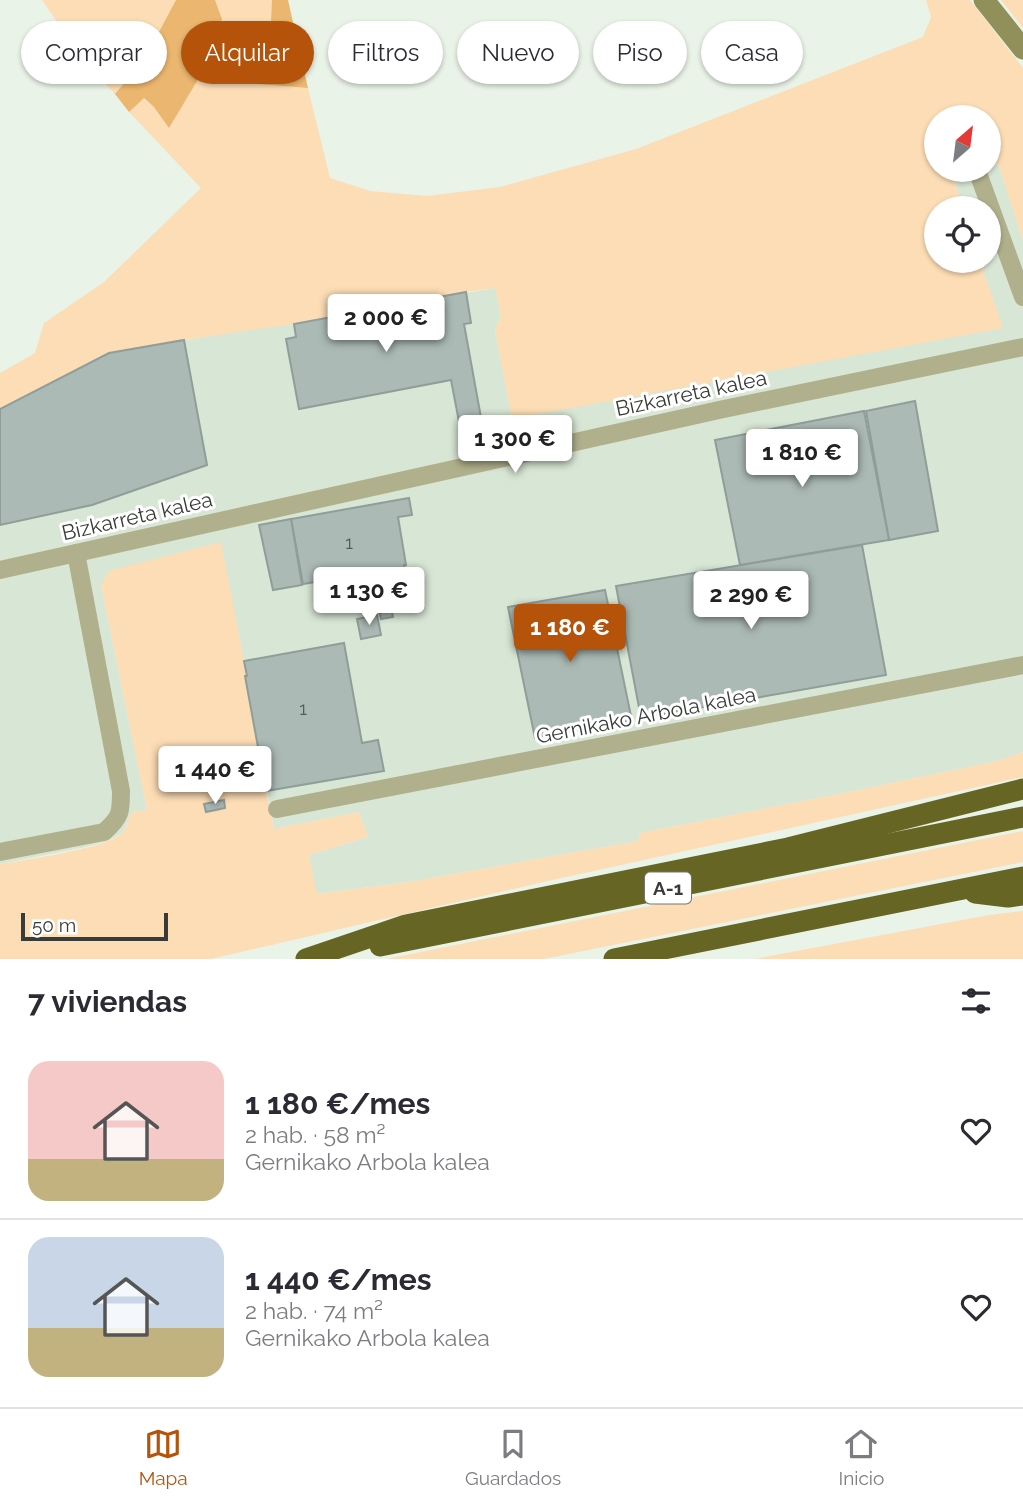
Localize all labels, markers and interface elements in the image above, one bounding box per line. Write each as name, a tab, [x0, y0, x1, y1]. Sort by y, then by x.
chip: Comprar	[21, 21, 167, 84]
chip: Alquilar	[181, 21, 314, 84]
chip: Filtros	[328, 21, 443, 84]
chip: Nuevo	[457, 21, 579, 84]
chip: Piso	[593, 21, 687, 84]
chip: Casa	[701, 21, 803, 84]
north arrow	[924, 105, 1001, 182]
map controls	[924, 105, 1001, 273]
button: locate	[924, 196, 1001, 273]
pin: 2 000 €	[321, 294, 451, 354]
text: 2 000 €	[344, 303, 428, 330]
street label: Bizkarreta kalea	[613, 365, 769, 421]
pin: 1 300 €	[450, 416, 580, 475]
text: 1 300 €	[474, 424, 556, 451]
pin: 1 810 €	[737, 430, 867, 489]
text: 1 810 €	[762, 438, 842, 465]
street label: Bizkarreta kalea	[59, 487, 215, 545]
house number: 1	[345, 532, 353, 553]
pin: 1 130 €	[304, 568, 434, 627]
pin: 2 290 €	[686, 572, 816, 631]
text: 1 130 €	[329, 576, 409, 603]
text: 2 290 €	[709, 580, 793, 607]
pin: 1 180 €	[505, 604, 635, 664]
text: 1 180 €	[530, 613, 610, 640]
street label: Gernikako Arbola kalea	[534, 681, 758, 749]
house number: 1	[299, 698, 307, 719]
pin: 1 440 €	[150, 746, 280, 806]
text: 1 440 €	[174, 755, 256, 782]
road number: A-1	[645, 873, 691, 904]
scale bar	[21, 910, 168, 942]
text: 50 m	[32, 914, 76, 936]
icon: filters	[957, 982, 995, 1020]
text: 7 viviendas	[28, 984, 187, 1019]
text: 1 180 €/mes	[245, 1086, 430, 1121]
icon: home	[84, 1089, 168, 1173]
icon: heart	[957, 1112, 995, 1150]
text: 2 hab. · 58 m²	[245, 1121, 386, 1148]
text: Gernikako Arbola kalea	[245, 1148, 490, 1175]
text: 1 440 €/mes	[245, 1262, 432, 1297]
icon: home	[84, 1265, 168, 1349]
icon: heart	[957, 1288, 995, 1326]
text: 2 hab. · 74 m²	[245, 1297, 383, 1324]
text: Gernikako Arbola kalea	[245, 1324, 490, 1351]
tab: Mapa	[139, 1425, 188, 1489]
tab: Guardados	[465, 1425, 561, 1489]
tab: Inicio	[839, 1425, 884, 1489]

